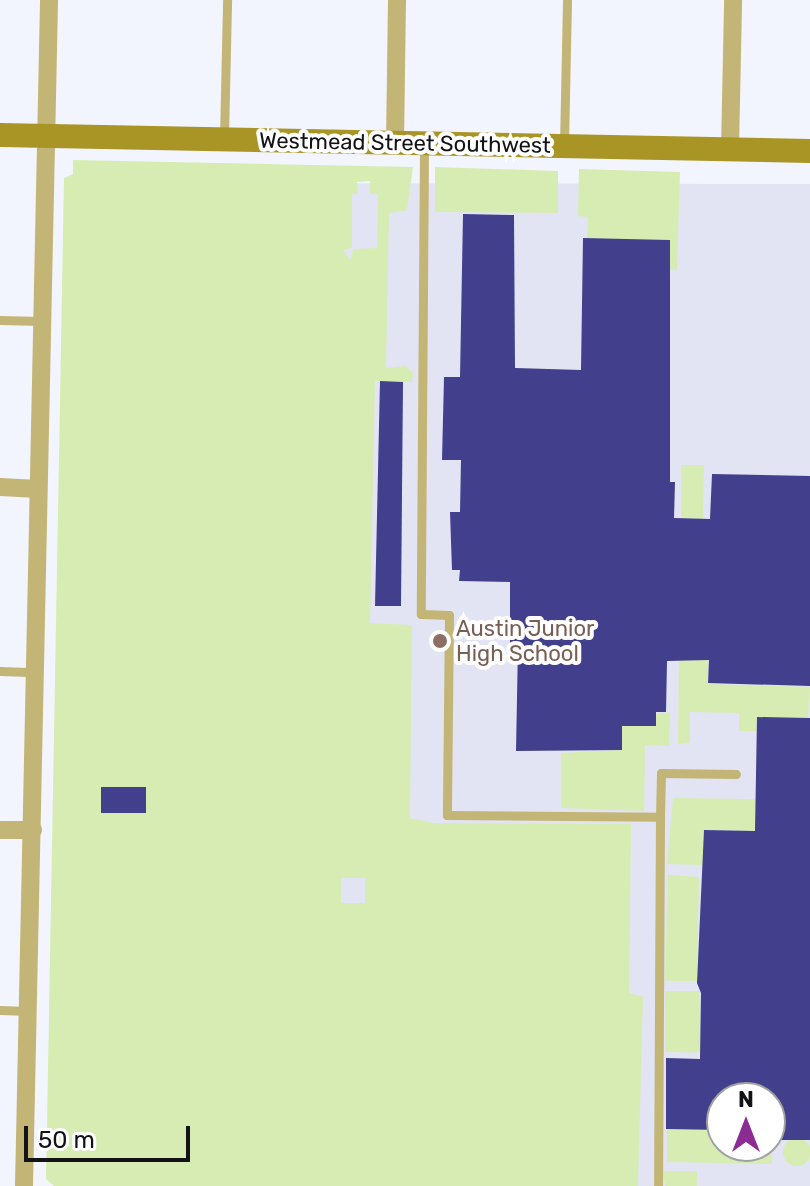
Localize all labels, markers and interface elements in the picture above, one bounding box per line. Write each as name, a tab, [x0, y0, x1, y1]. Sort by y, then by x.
street label: Westmead Street Southwest	[259, 127, 551, 159]
place label: Austin Junior High School	[456, 615, 594, 666]
marker: Austin Junior High School	[431, 632, 449, 650]
north arrow	[706, 1082, 786, 1162]
text: N	[738, 1086, 754, 1113]
scale bar	[28, 1110, 194, 1160]
text: 50 m	[38, 1126, 95, 1154]

